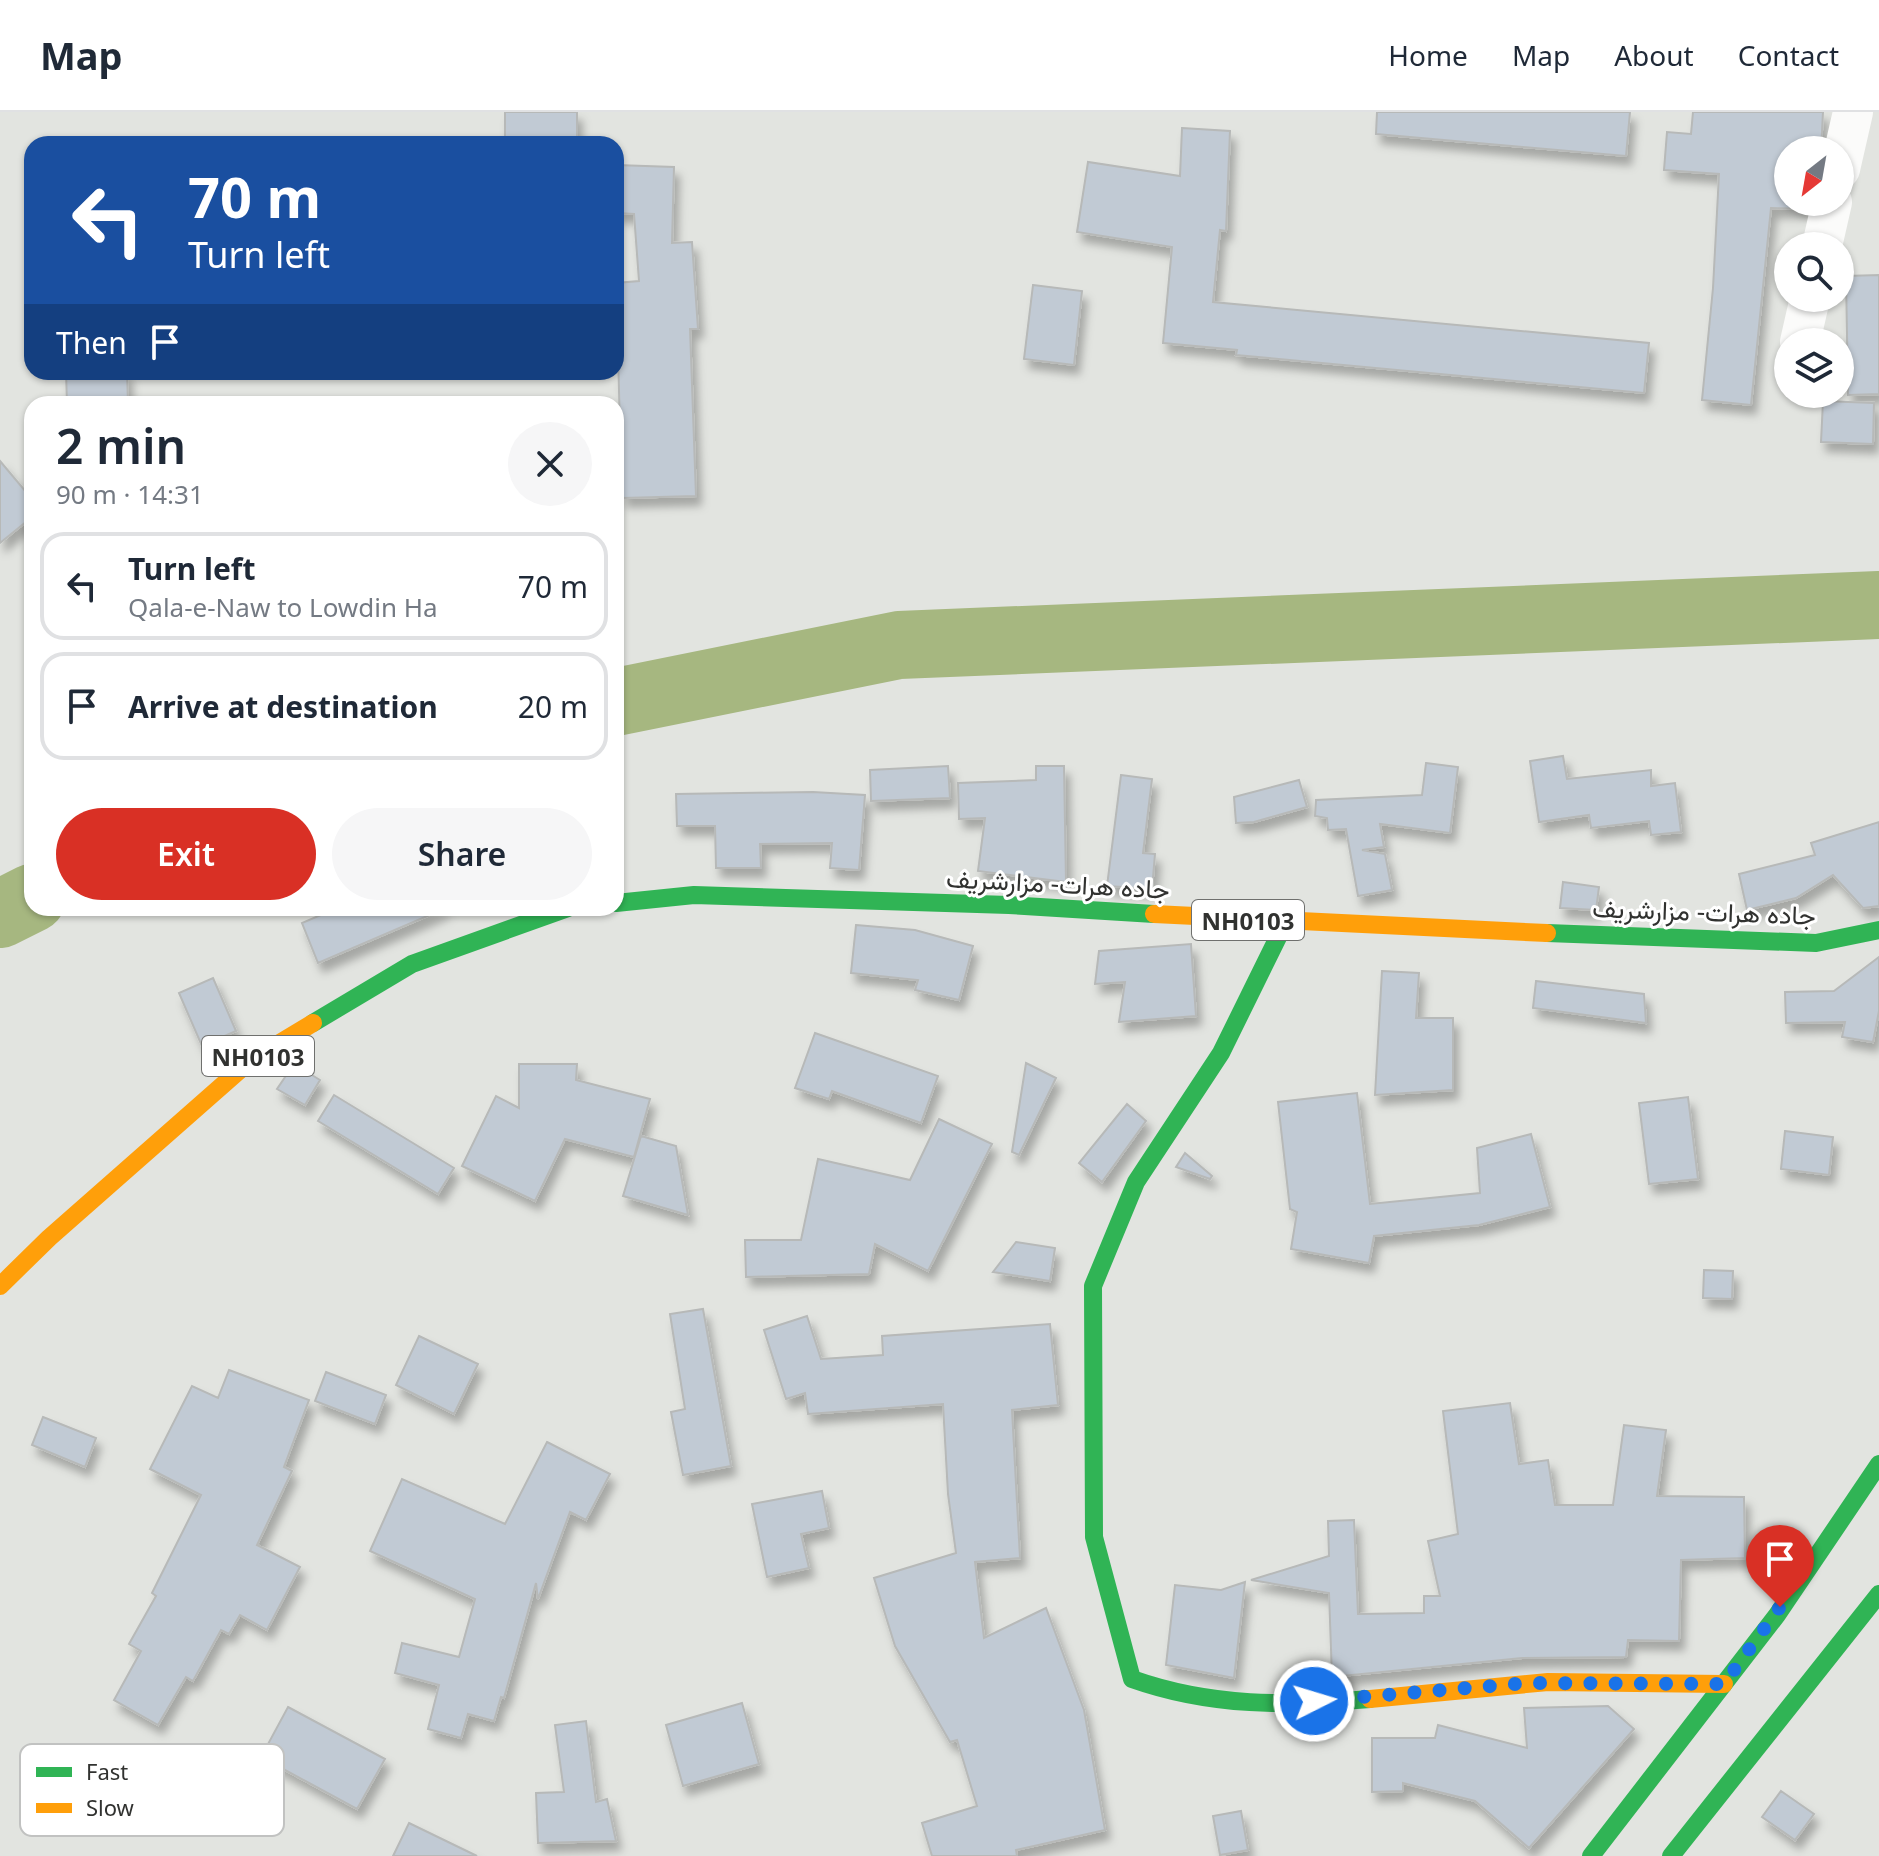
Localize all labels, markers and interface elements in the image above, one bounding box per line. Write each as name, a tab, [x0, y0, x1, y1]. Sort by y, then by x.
text: Map	[40, 29, 123, 81]
text: Home	[1388, 36, 1468, 74]
text: Map	[1512, 36, 1570, 74]
text: About	[1614, 36, 1694, 74]
text: Contact	[1738, 36, 1839, 74]
north arrow	[1774, 136, 1854, 216]
map controls	[1774, 136, 1854, 408]
text: 70 m	[188, 158, 321, 234]
icon: left	[56, 168, 160, 272]
text: Turn left	[188, 230, 330, 279]
button: search	[1774, 232, 1854, 312]
icon: arrive	[143, 320, 187, 364]
text: Then	[56, 322, 127, 363]
button: layers	[1774, 328, 1854, 408]
text: 2 min	[56, 413, 186, 478]
button: close	[508, 422, 592, 506]
text: 90 m · 14:31	[56, 476, 204, 512]
text: Turn left	[128, 548, 256, 589]
icon: left	[60, 564, 104, 608]
text: 70 m	[518, 566, 588, 607]
text: Qala-e-Naw to Lowdin Ha	[128, 589, 438, 625]
icon: arrive	[60, 684, 104, 728]
text: Arrive at destination	[128, 686, 438, 727]
text: 20 m	[518, 686, 588, 727]
button: Exit	[56, 808, 316, 900]
button: Share	[332, 808, 592, 900]
street label: جاده هرات- مزارشریف	[945, 859, 1171, 907]
street label: جاده هرات- مزارشریف	[1592, 889, 1816, 933]
road number: NH0103	[1192, 900, 1304, 940]
road number: NH0103	[202, 1036, 314, 1076]
pin	[1746, 1525, 1814, 1607]
icon: arrive	[1758, 1537, 1802, 1581]
position arrow	[1272, 1659, 1356, 1743]
legend	[20, 1744, 284, 1836]
text: Fast	[86, 1756, 128, 1786]
text: Slow	[86, 1792, 135, 1822]

